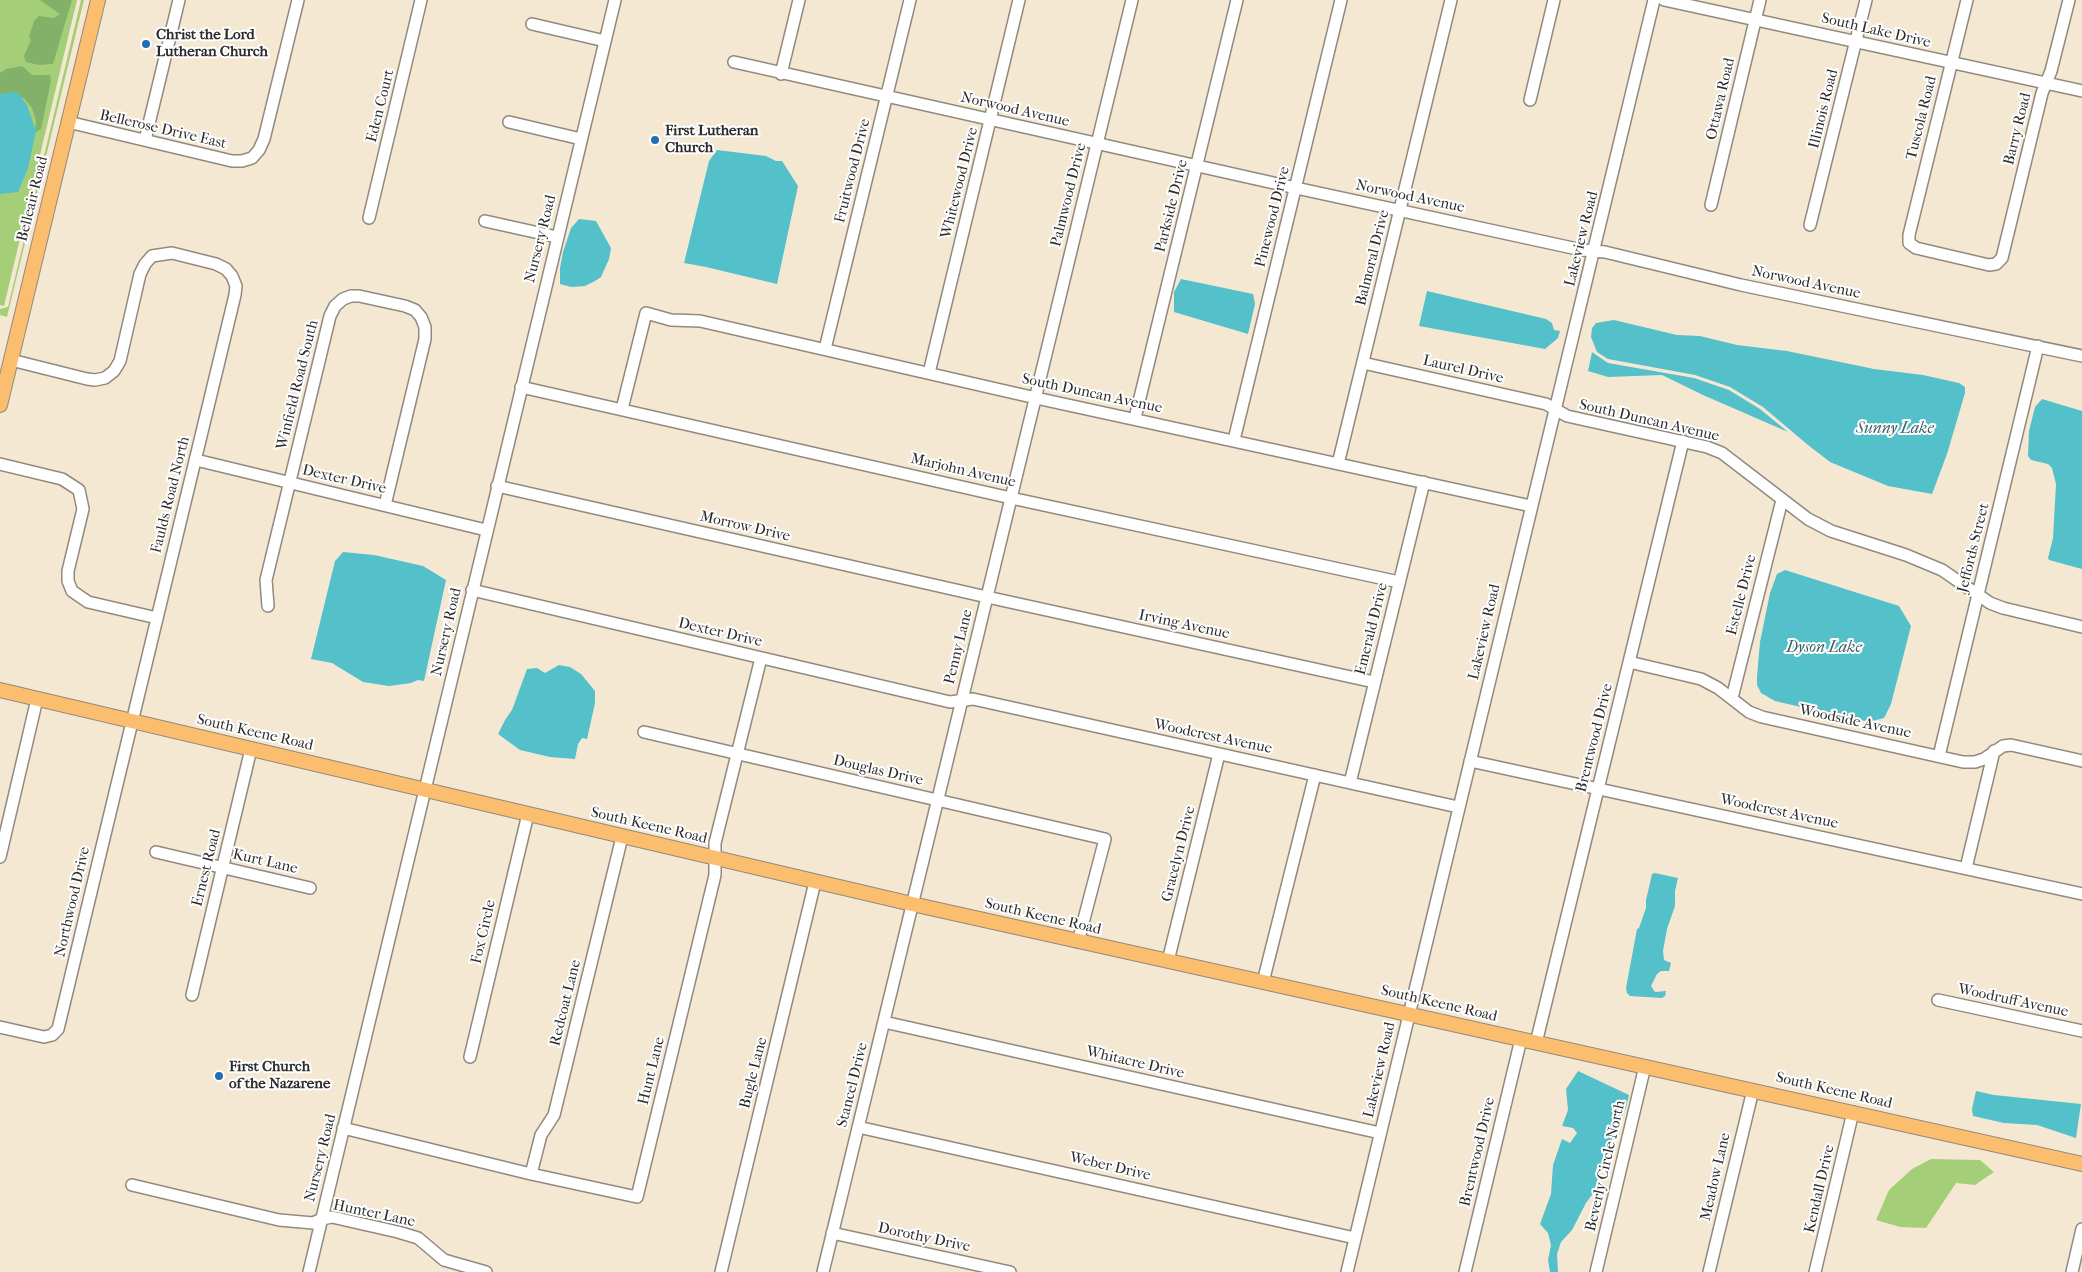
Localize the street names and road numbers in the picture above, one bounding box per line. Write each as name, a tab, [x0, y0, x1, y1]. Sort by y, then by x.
street label: South Lake Drive	[1820, 10, 1932, 52]
street label: Ottawa Road	[1703, 56, 1739, 142]
street label: Illinois Road	[1805, 67, 1843, 151]
street label: Eden Court	[363, 68, 399, 144]
street label: Tuscola Road	[1903, 74, 1941, 162]
street label: Norwood Avenue	[959, 89, 1071, 131]
street label: Barry Road	[2000, 91, 2036, 167]
street label: Bellerose Drive East	[98, 107, 228, 153]
street label: Fruitwood Drive	[831, 117, 875, 225]
street label: Whitewood Drive	[937, 125, 983, 241]
street label: Palmwood Drive	[1047, 141, 1091, 249]
street label: Belleair Road	[14, 155, 52, 243]
street label: Parkside Drive	[1152, 158, 1192, 254]
street label: Pinewood Drive	[1252, 165, 1294, 269]
street label: Norwood Avenue	[1354, 177, 1466, 217]
street label: Lakeview Road	[1561, 189, 1603, 289]
street label: Nursery Road	[521, 193, 561, 285]
street label: Balmoral Drive	[1352, 208, 1394, 308]
street label: Norwood Avenue	[1750, 263, 1862, 303]
street label: Winfield Road South	[273, 318, 323, 452]
street label: Laurel Drive	[1421, 352, 1505, 388]
street label: South Duncan Avenue	[1020, 370, 1164, 418]
street label: South Duncan Avenue	[1577, 396, 1721, 446]
street label: Faulds Road North	[148, 435, 194, 555]
street label: Marjohn Avenue	[909, 450, 1017, 492]
street label: Dexter Drive	[300, 462, 388, 498]
street label: Jeffords Street	[1954, 501, 1994, 595]
street label: Morrow Drive	[698, 508, 792, 546]
street label: Estelle Drive	[1723, 553, 1761, 637]
street label: Emerald Drive	[1352, 581, 1392, 677]
street label: Lakeview Road	[1465, 582, 1505, 682]
street label: Nursery Road	[428, 586, 466, 678]
street label: Irving Avenue	[1137, 607, 1231, 643]
street label: Penny Lane	[941, 608, 977, 686]
street label: Dexter Drive	[676, 615, 764, 651]
street label: Brentwood Drive	[1573, 682, 1617, 794]
street label: Woodside Avenue	[1797, 701, 1913, 743]
street label: South Keene Road	[195, 711, 315, 755]
street label: Woodcrest Avenue	[1152, 716, 1274, 758]
street label: Douglas Drive	[831, 752, 925, 790]
street label: Woodcrest Avenue	[1718, 791, 1840, 833]
street label: South Keene Road	[589, 804, 709, 848]
street label: Gracelyn Drive	[1158, 804, 1200, 904]
street label: Ernest Road	[189, 827, 225, 909]
street label: Northwood Drive	[52, 845, 94, 959]
street label: Kurt Lane	[231, 846, 299, 878]
street label: South Keene Road	[983, 895, 1103, 939]
street label: Fox Circle	[468, 898, 500, 966]
street label: Redcoat Lane	[547, 958, 585, 1048]
street label: Woodruff Avenue	[1956, 981, 2070, 1021]
street label: South Keene Road	[1379, 982, 1499, 1026]
street label: Lakeview Road	[1360, 1020, 1400, 1120]
street label: Hunt Lane	[635, 1035, 669, 1107]
street label: Bugle Lane	[736, 1035, 772, 1111]
street label: Stancel Drive	[834, 1041, 872, 1129]
street label: Whitacre Drive	[1084, 1043, 1186, 1083]
street label: South Keene Road	[1774, 1069, 1894, 1113]
street label: Brentwood Drive	[1457, 1096, 1499, 1208]
street label: Beverly Circle North	[1582, 1099, 1630, 1233]
street label: Nursery Road	[301, 1112, 341, 1204]
street label: Meadow Lane	[1697, 1131, 1735, 1223]
street label: Kendall Drive	[1801, 1143, 1839, 1235]
street label: Weber Drive	[1068, 1149, 1152, 1185]
street label: Hunter Lane	[331, 1197, 417, 1231]
street label: Dorothy Drive	[876, 1219, 972, 1257]

